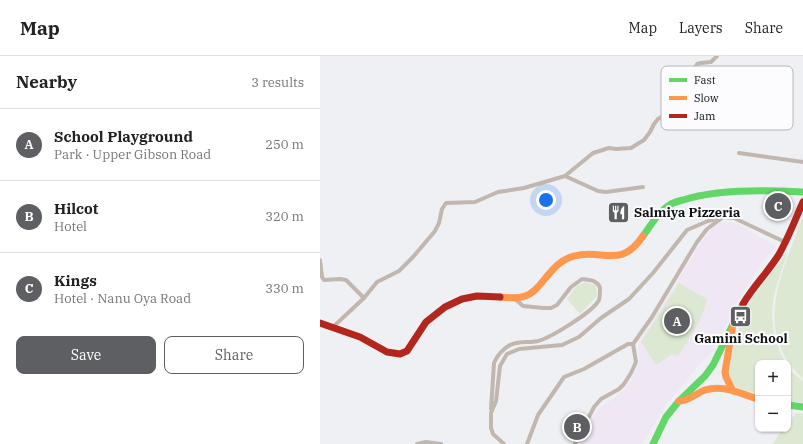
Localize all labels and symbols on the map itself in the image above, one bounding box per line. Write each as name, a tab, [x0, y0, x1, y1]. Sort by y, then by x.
legend	[661, 66, 793, 130]
text: Fast	[694, 73, 716, 87]
text: Slow	[694, 91, 719, 105]
text: Jam	[694, 109, 716, 123]
your location	[536, 190, 556, 210]
pin: C	[765, 191, 791, 221]
restaurant icon: Salmiya Pizzeria	[605, 199, 631, 225]
place label: Salmiya Pizzeria	[634, 204, 741, 221]
bus stop icon: Gamini School	[728, 303, 754, 329]
pin: A	[664, 306, 690, 336]
place label: Gamini School	[694, 330, 788, 347]
pin: B	[564, 412, 590, 442]

